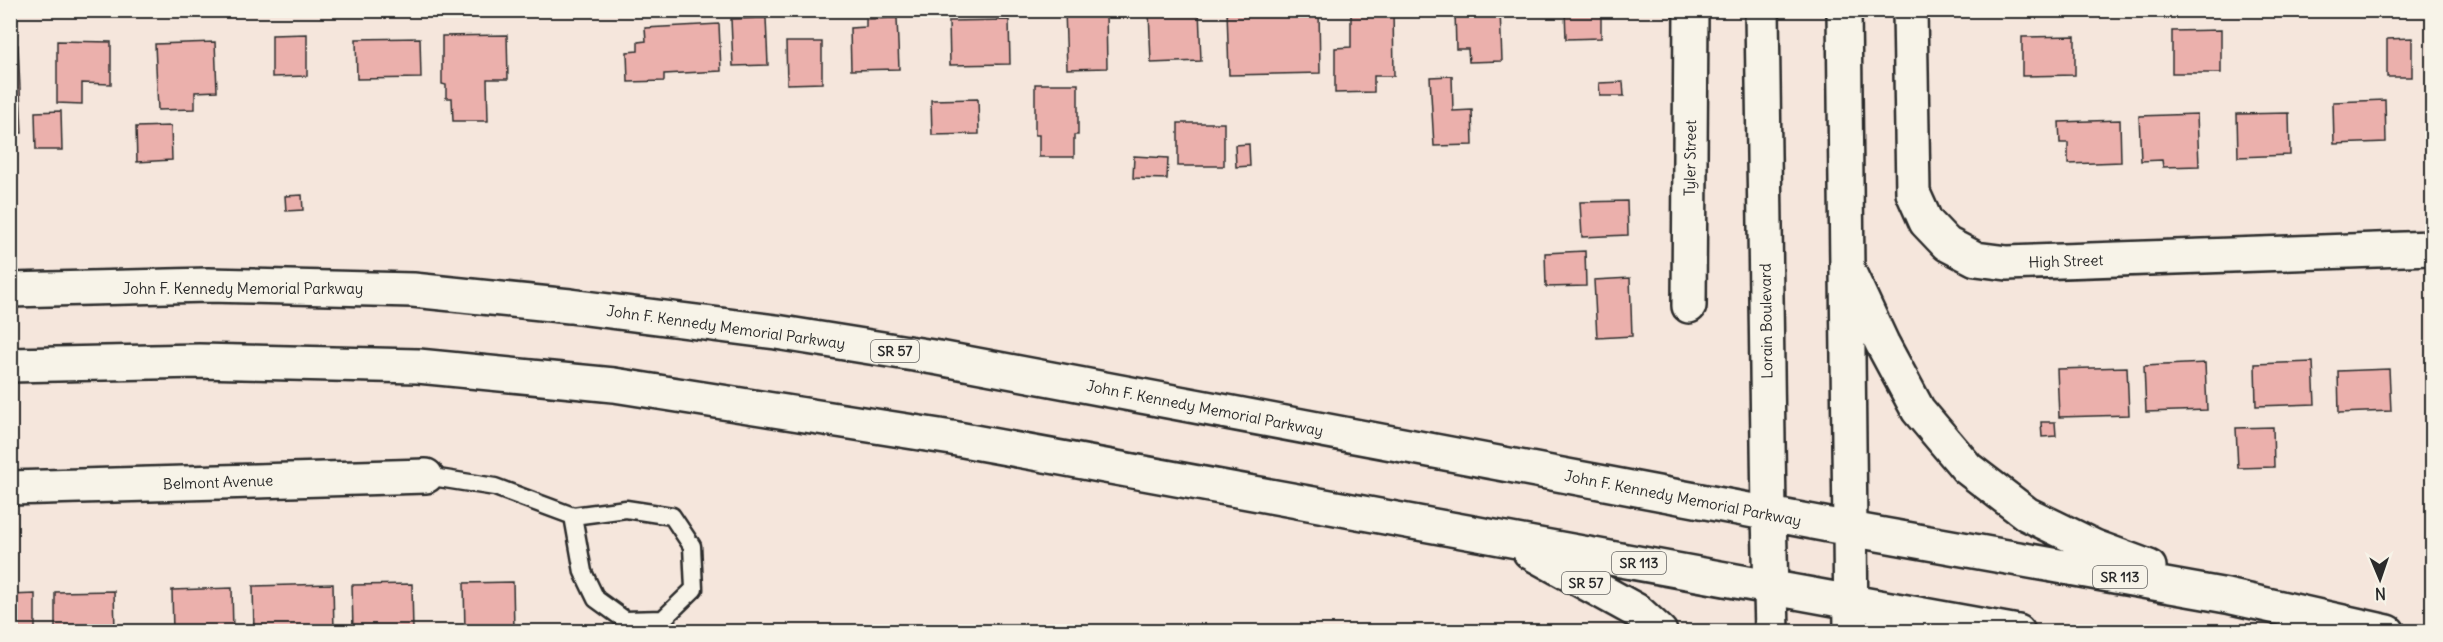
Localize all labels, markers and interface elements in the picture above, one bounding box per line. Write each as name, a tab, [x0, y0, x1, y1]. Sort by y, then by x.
street label: Tyler Street	[1680, 120, 1700, 196]
street label: High Street	[2028, 250, 2104, 272]
street label: Lorain Boulevard	[1755, 263, 1777, 379]
street label: John F. Kennedy Memorial Parkway	[123, 279, 363, 298]
street label: John F. Kennedy Memorial Parkway	[606, 301, 846, 353]
road number: SR 57	[871, 340, 919, 362]
street label: John F. Kennedy Memorial Parkway	[1085, 376, 1325, 440]
street label: John F. Kennedy Memorial Parkway	[1563, 466, 1803, 530]
street label: Belmont Avenue	[163, 471, 273, 493]
north arrow	[2350, 549, 2410, 609]
road number: SR 113	[1612, 552, 1666, 574]
road number: SR 113	[2093, 566, 2147, 588]
road number: SR 57	[1562, 572, 1610, 594]
text: N	[2375, 584, 2386, 604]

